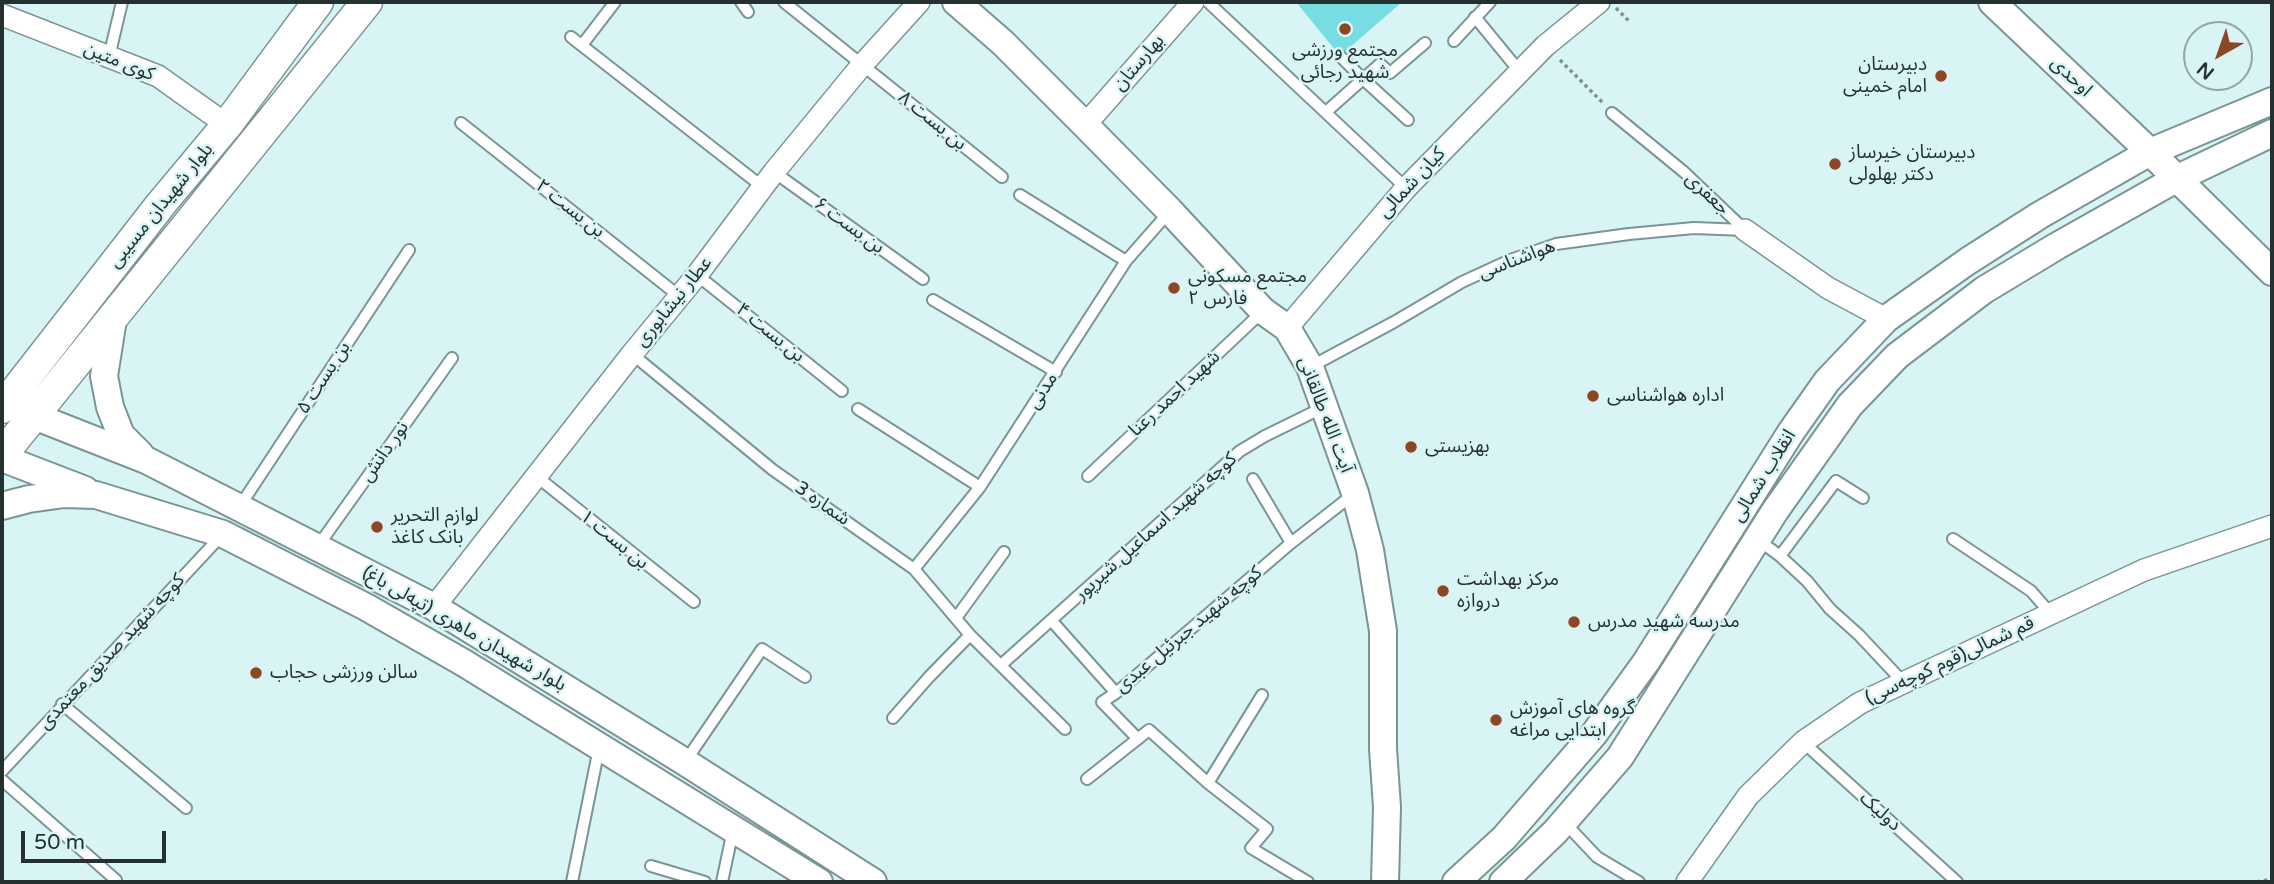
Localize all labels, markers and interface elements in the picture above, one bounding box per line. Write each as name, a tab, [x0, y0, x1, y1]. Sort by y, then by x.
marker: مجتمع ورزشی شهید رجائی	[1337, 21, 1353, 37]
north arrow	[2183, 21, 2253, 91]
street label: بهارستان	[1108, 30, 1170, 96]
street label: کوی متین	[80, 38, 158, 86]
place label: مجتمع ورزشی شهید رجائی	[1292, 40, 1398, 84]
street label: اوحدی	[2045, 52, 2097, 102]
place label: دبیرستان امام خمینی	[1843, 54, 1927, 98]
text: N	[2193, 57, 2219, 84]
marker: دبیرستان امام خمینی	[1933, 68, 1949, 84]
street label: بن بست ۸	[893, 86, 971, 156]
street label: بلوار شهیدان مسیبی	[104, 139, 218, 273]
place label: دبیرستان خیرساز دکتر بهلولی	[1849, 142, 1975, 186]
street label: کیان شمالی	[1373, 143, 1451, 223]
marker: دبیرستان خیرساز دکتر بهلولی	[1827, 156, 1843, 172]
street label: جعفری	[1680, 168, 1734, 220]
street label: بن بست ۲	[531, 175, 609, 243]
street label: بن بست ۶	[809, 193, 889, 259]
street label: هواشناسی	[1475, 235, 1559, 285]
street label: عطار نیشابوری	[631, 252, 717, 352]
place label: مجتمع مسکونی فارس ۲	[1188, 266, 1307, 310]
marker: مجتمع مسکونی فارس ۲	[1166, 280, 1182, 296]
street label: بن بست ۴	[731, 298, 809, 368]
street label: بن بست ۵	[292, 338, 356, 418]
street label: شهید احمد رعنا	[1125, 346, 1225, 442]
street label: آیت الله طالقانی	[1292, 354, 1358, 476]
street label: مدنی	[1023, 368, 1063, 414]
place label: اداره هواشناسی	[1607, 385, 1724, 407]
marker: اداره هواشناسی	[1585, 388, 1601, 404]
street label: نور دانش	[356, 417, 414, 487]
street label: انقلاب شمالی	[1727, 426, 1801, 526]
place label: بهزیستی	[1425, 436, 1490, 458]
marker: بهزیستی	[1403, 439, 1419, 455]
street label: کوچه شهید اسماعیل شیرپور	[1070, 448, 1242, 606]
street label: شماره 3	[790, 477, 854, 531]
place label: لوازم التحریر بانک کاغذ	[391, 505, 479, 549]
street label: بن بست ۱	[575, 505, 653, 575]
marker: لوازم التحریر بانک کاغذ	[369, 519, 385, 535]
street label: بلوار شهیدان ماهری (تپه‌لی باغ)	[358, 561, 570, 697]
street label: کوچه شهید جبرئیل عبدی	[1111, 562, 1267, 698]
street label: کوچه شهید صدیق معتمدی	[34, 569, 190, 735]
place label: مرکز بهداشت دروازه	[1457, 569, 1559, 613]
marker: مرکز بهداشت دروازه	[1435, 583, 1451, 599]
place label: مدرسه شهید مدرس	[1588, 611, 1740, 633]
street label: قم شمالی(قوم کوچه‌سی)	[1862, 612, 2038, 710]
marker: مدرسه شهید مدرس	[1566, 614, 1582, 630]
place label: سالن ورزشی حجاب	[270, 662, 418, 684]
marker: سالن ورزشی حجاب	[248, 665, 264, 681]
place label: گروه های آموزش ابتدایی مراغه	[1510, 698, 1635, 742]
marker: گروه های آموزش ابتدایی مراغه	[1488, 712, 1504, 728]
street label: دولیک	[1854, 787, 1906, 837]
scale bar	[24, 818, 170, 862]
text: 50 m	[34, 830, 85, 855]

